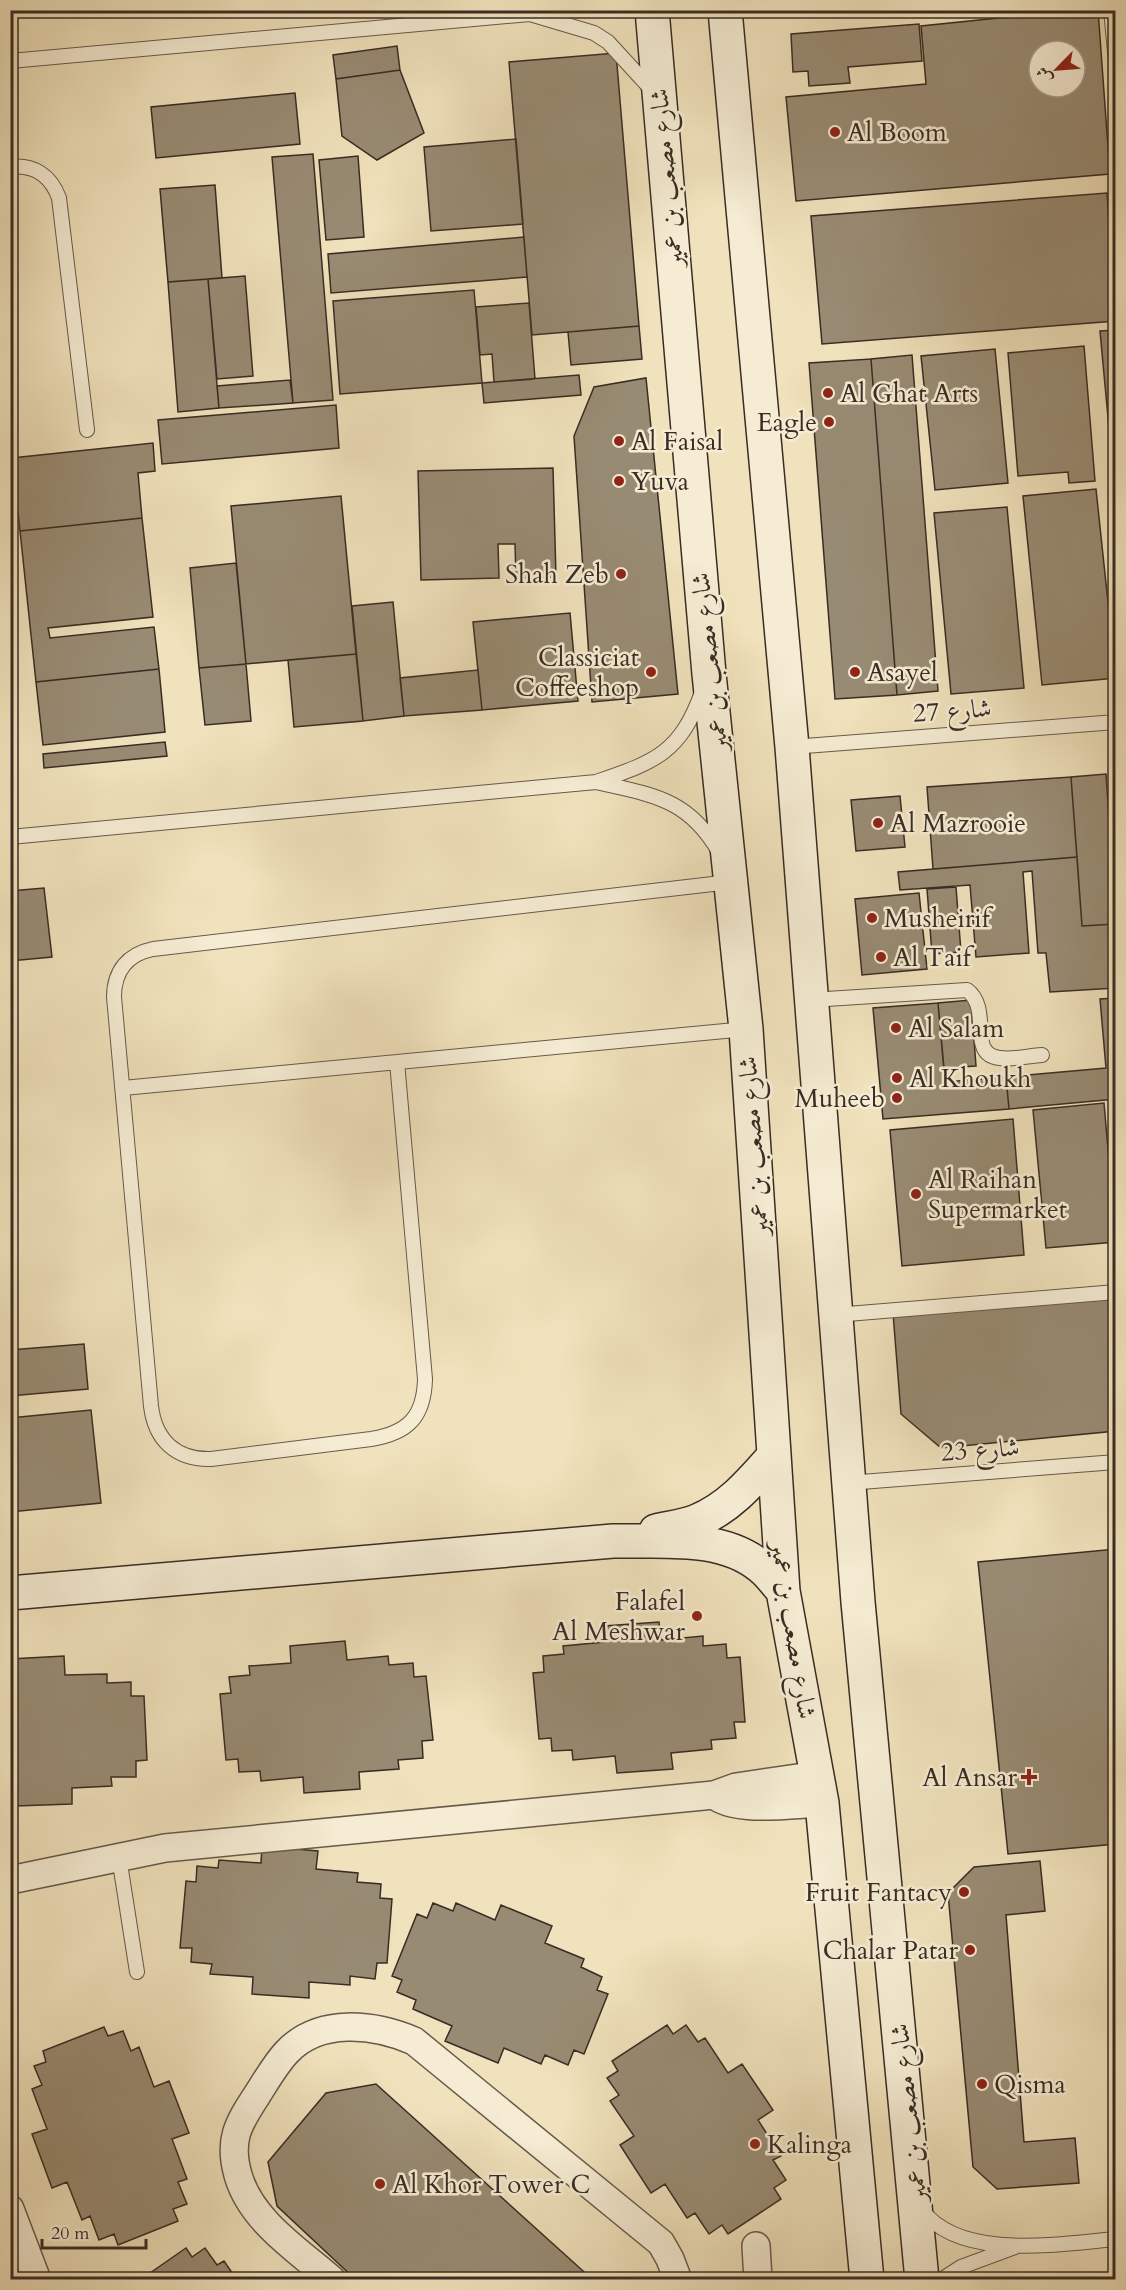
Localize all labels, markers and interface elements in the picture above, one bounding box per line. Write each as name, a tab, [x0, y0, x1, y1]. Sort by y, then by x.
north arrow	[1027, 39, 1087, 99]
text: ش	[1031, 63, 1058, 87]
street label: شارع مصعب بن عمير	[641, 87, 696, 272]
place label: Al Boom	[847, 115, 947, 150]
marker: Al Boom	[828, 125, 842, 139]
place label: Al Ghat Arts	[840, 376, 978, 411]
marker: Al Ghat Arts	[821, 386, 835, 400]
place label: Eagle	[757, 405, 817, 440]
marker: Eagle	[822, 415, 836, 429]
place label: Al Faisal	[631, 424, 723, 459]
marker: Al Faisal	[612, 434, 626, 448]
place label: Yuva	[631, 464, 689, 499]
marker: Yuva	[612, 474, 626, 488]
place label: Shah Zeb	[505, 557, 609, 592]
marker: Shah Zeb	[614, 567, 628, 581]
street label: شارع مصعب بن عمير	[683, 570, 741, 756]
place label: Classiciat Coffeeshop	[515, 640, 639, 705]
place label: Asayel	[867, 655, 938, 690]
marker: Classiciat Coffeeshop	[644, 665, 658, 679]
marker: Asayel	[848, 665, 862, 679]
street label: شارع 27	[912, 690, 993, 735]
place label: Al Mazrooie	[890, 806, 1026, 841]
marker: Al Mazrooie	[871, 816, 885, 830]
place label: Musheirif	[884, 901, 994, 936]
marker: Musheirif	[865, 911, 879, 925]
place label: Al Taif	[893, 940, 975, 975]
marker: Al Taif	[874, 950, 888, 964]
place label: Al Salam	[908, 1011, 1004, 1046]
marker: Al Salam	[889, 1021, 903, 1035]
street label: شارع مصعب بن عمير	[730, 1055, 781, 1240]
place label: Al Khoukh	[909, 1061, 1031, 1096]
marker: Al Khoukh	[890, 1071, 904, 1085]
place label: Muheeb	[794, 1081, 885, 1116]
marker: Muheeb	[890, 1091, 904, 1105]
place label: Al Raihan Supermarket	[928, 1162, 1067, 1227]
marker: Al Raihan Supermarket	[909, 1187, 923, 1201]
street label: شارع 23	[940, 1429, 1021, 1474]
street label: شارع مصعب بن عمير	[758, 1536, 825, 1722]
place label: Falafel Al Meshwar	[552, 1584, 686, 1649]
marker: Falafel Al Meshwar	[690, 1609, 704, 1623]
place label: Al Ansar	[922, 1760, 1018, 1795]
marker: Al Ansar	[1022, 1770, 1036, 1784]
place label: Fruit Fantacy	[805, 1875, 952, 1910]
marker: Fruit Fantacy	[957, 1885, 971, 1899]
place label: Chalar Patar	[823, 1933, 959, 1968]
marker: Chalar Patar	[963, 1943, 977, 1957]
street label: شارع مصعب بن عمير	[882, 2021, 940, 2207]
place label: Qisma	[994, 2067, 1066, 2102]
marker: Qisma	[975, 2077, 989, 2091]
place label: Kalinga	[767, 2127, 852, 2162]
marker: Kalinga	[748, 2137, 762, 2151]
place label: Al Khor Tower C	[392, 2167, 590, 2202]
marker: Al Khor Tower C	[373, 2177, 387, 2191]
scale bar	[42, 2212, 146, 2250]
text: 20 m	[51, 2221, 90, 2246]

